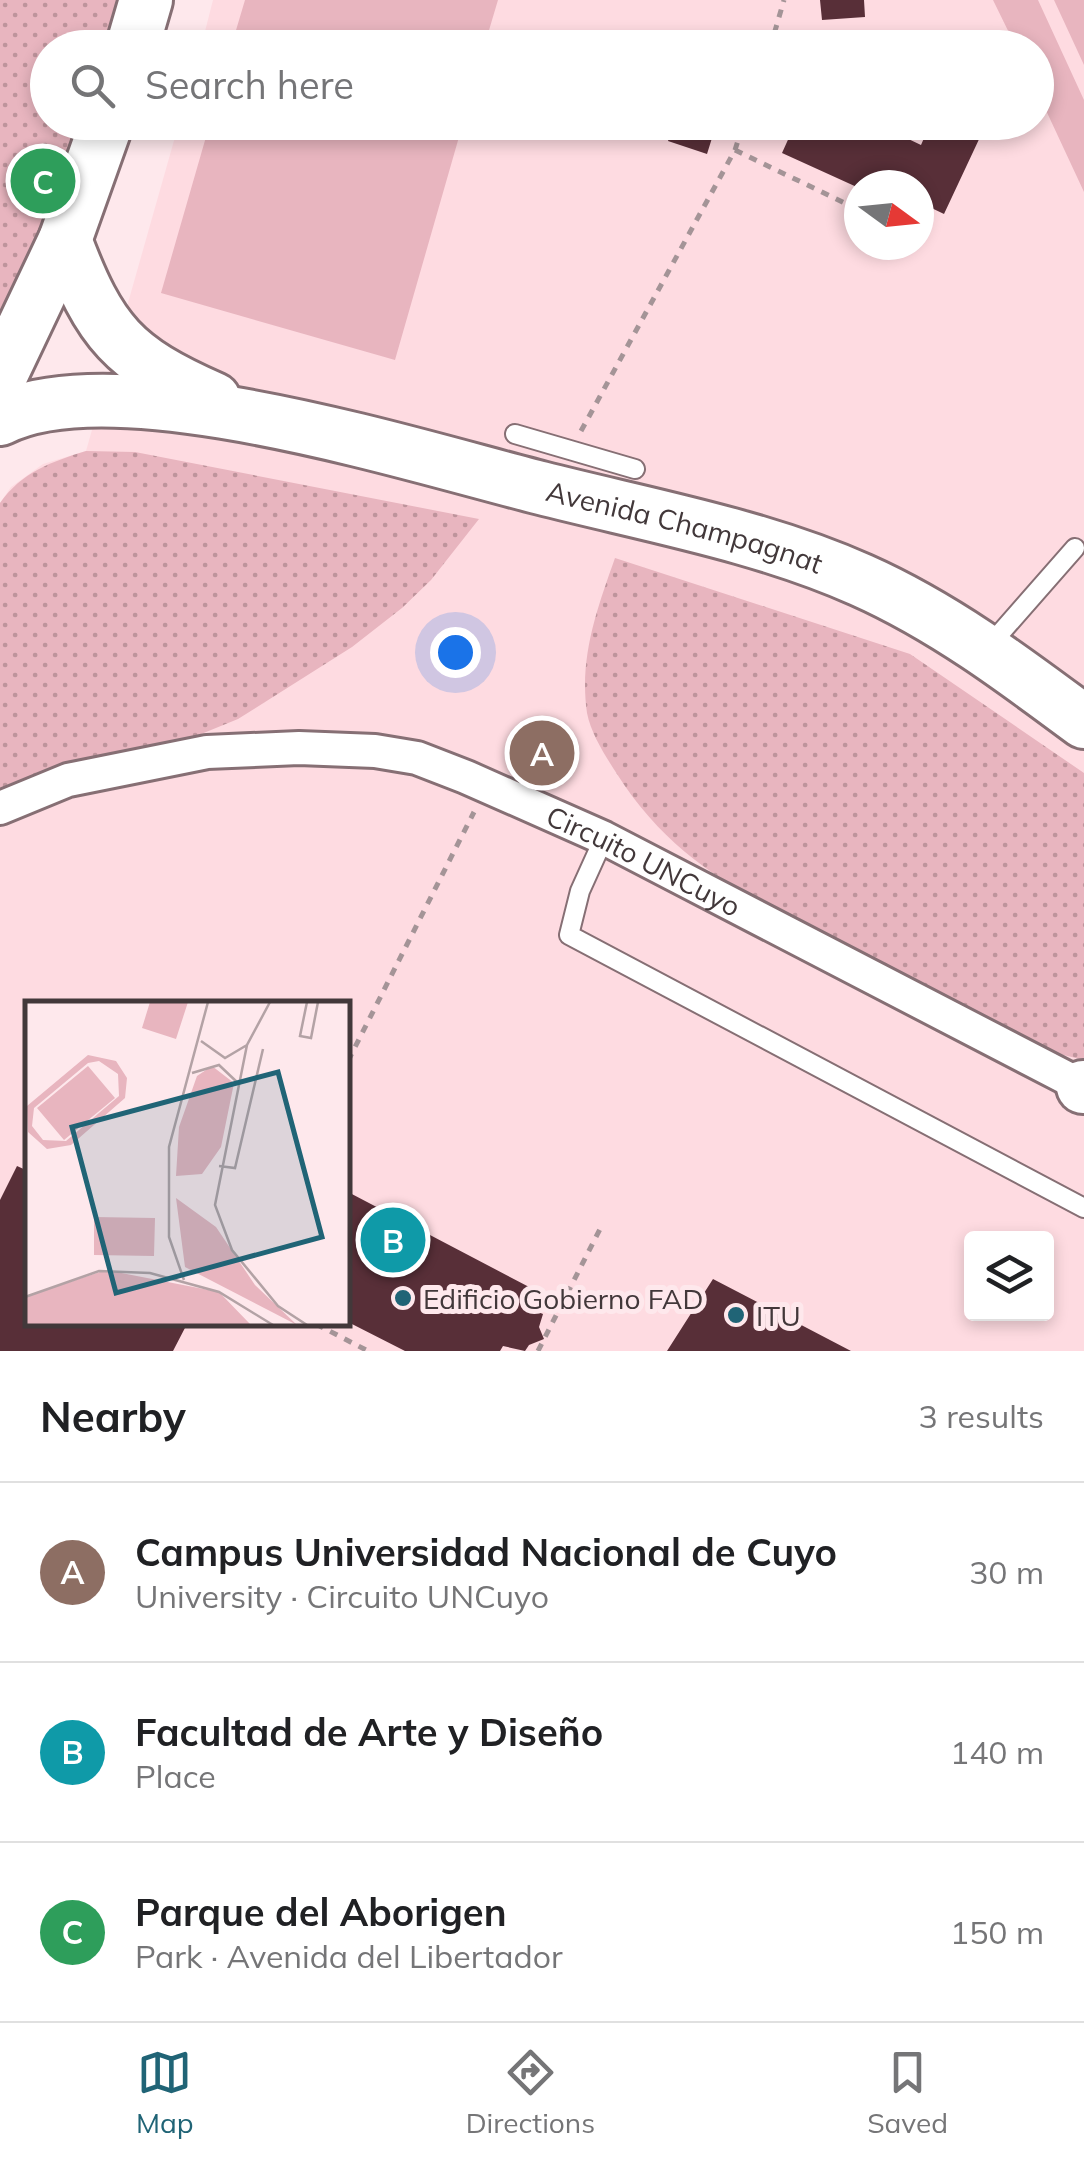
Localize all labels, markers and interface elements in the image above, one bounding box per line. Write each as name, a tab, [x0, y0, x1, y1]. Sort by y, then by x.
search box	[30, 30, 1054, 140]
icon: search	[65, 58, 120, 113]
text: Search here	[145, 61, 354, 109]
pin: C	[10, 144, 76, 218]
north arrow	[844, 170, 934, 260]
street label: Avenida Champagnat	[543, 473, 828, 580]
your location	[430, 627, 481, 678]
pin: A	[510, 716, 574, 790]
street label: Circuito UNCuyo	[541, 797, 747, 923]
inset map	[25, 1001, 350, 1326]
pin: B	[360, 1202, 426, 1278]
map controls	[964, 1231, 1054, 1321]
button: layers	[964, 1231, 1054, 1321]
place label: Edificio Gobierno FAD	[423, 1281, 703, 1316]
marker: Edificio Gobierno FAD	[392, 1287, 414, 1309]
place label: ITU	[756, 1298, 801, 1333]
marker: ITU	[725, 1304, 747, 1326]
text: Nearby	[40, 1390, 186, 1443]
text: 3 results	[919, 1396, 1044, 1436]
text: Campus Universidad Nacional de Cuyo	[135, 1528, 837, 1576]
text: A	[60, 1552, 85, 1592]
text: 30 m	[969, 1552, 1044, 1592]
text: University · Circuito UNCuyo	[135, 1576, 549, 1616]
text: Facultad de Arte y Diseño	[135, 1708, 603, 1756]
text: B	[61, 1732, 84, 1772]
text: 140 m	[950, 1732, 1044, 1772]
text: Place	[135, 1756, 216, 1796]
text: Parque del Aborigen	[135, 1888, 507, 1936]
text: C	[62, 1912, 83, 1952]
text: 150 m	[950, 1912, 1044, 1952]
text: Park · Avenida del Libertador	[135, 1936, 563, 1976]
tab: Map	[136, 2045, 194, 2140]
tab: Directions	[466, 2045, 595, 2140]
tab: Saved	[867, 2045, 948, 2140]

